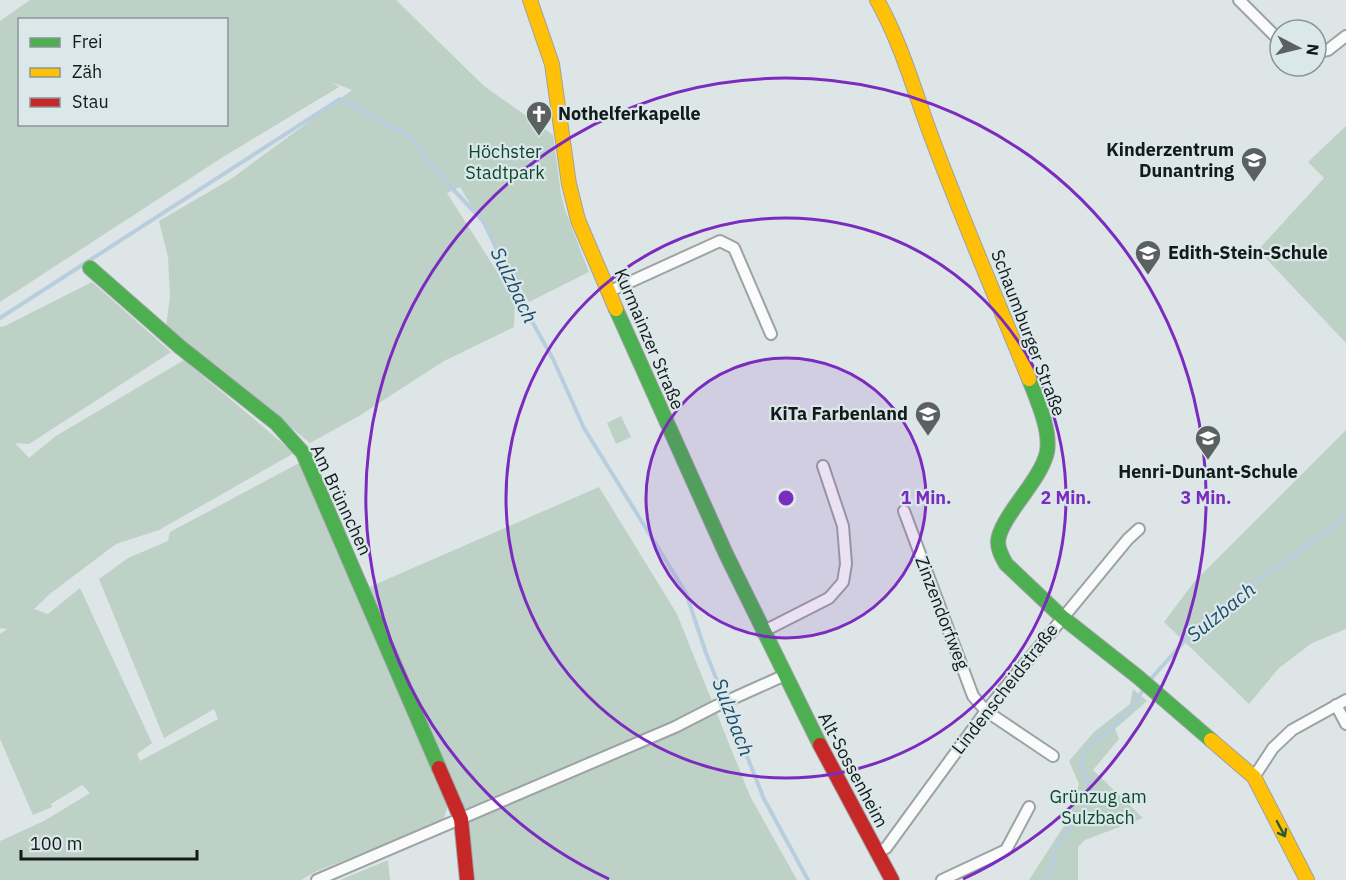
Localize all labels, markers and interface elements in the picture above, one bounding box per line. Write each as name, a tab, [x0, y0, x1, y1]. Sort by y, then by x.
legend	[18, 18, 228, 126]
north arrow	[1268, 18, 1328, 78]
text: Frei	[72, 30, 103, 53]
text: N	[1302, 43, 1324, 57]
text: Zäh	[72, 60, 102, 83]
text: Stau	[72, 90, 109, 113]
church icon: Nothelferkapelle	[524, 99, 554, 137]
place label: Nothelferkapelle	[558, 102, 701, 125]
place label: Kinderzentrum Dunantring	[1106, 138, 1234, 182]
park label: Höchster Stadtpark	[465, 140, 545, 184]
school or university icon: Kinderzentrum Dunantring	[1239, 145, 1269, 183]
school or university icon: Edith-Stein-Schule	[1133, 238, 1163, 276]
place label: Edith-Stein-Schule	[1168, 241, 1328, 264]
water label: Sulzbach	[485, 242, 544, 327]
street label: Schaumburger Straße	[986, 246, 1071, 419]
street label: Kurmainzer Straße	[609, 265, 690, 413]
school or university icon: KiTa Farbenland	[913, 399, 943, 437]
place label: KiTa Farbenland	[770, 402, 908, 425]
school or university icon: Henri-Dunant-Schule	[1193, 423, 1223, 461]
street label: Am Brünnchen	[306, 441, 377, 559]
place label: Henri-Dunant-Schule	[1118, 460, 1298, 483]
text: 1 Min.	[900, 486, 952, 509]
text: 2 Min.	[1040, 486, 1092, 509]
text: 3 Min.	[1180, 486, 1232, 509]
centre of rings	[776, 488, 796, 508]
street label: Zinzendorfweg	[910, 553, 975, 673]
water label: Sulzbach	[1181, 576, 1261, 648]
street label: Lindenscheidstraße	[946, 619, 1063, 759]
water label: Sulzbach	[706, 674, 761, 760]
street label: Alt-Sossenheim	[813, 708, 894, 831]
park label: Grünzug am Sulzbach	[1049, 785, 1147, 829]
one-way arrow	[1275, 819, 1287, 837]
scale bar	[21, 823, 196, 861]
text: 100 m	[30, 832, 82, 855]

